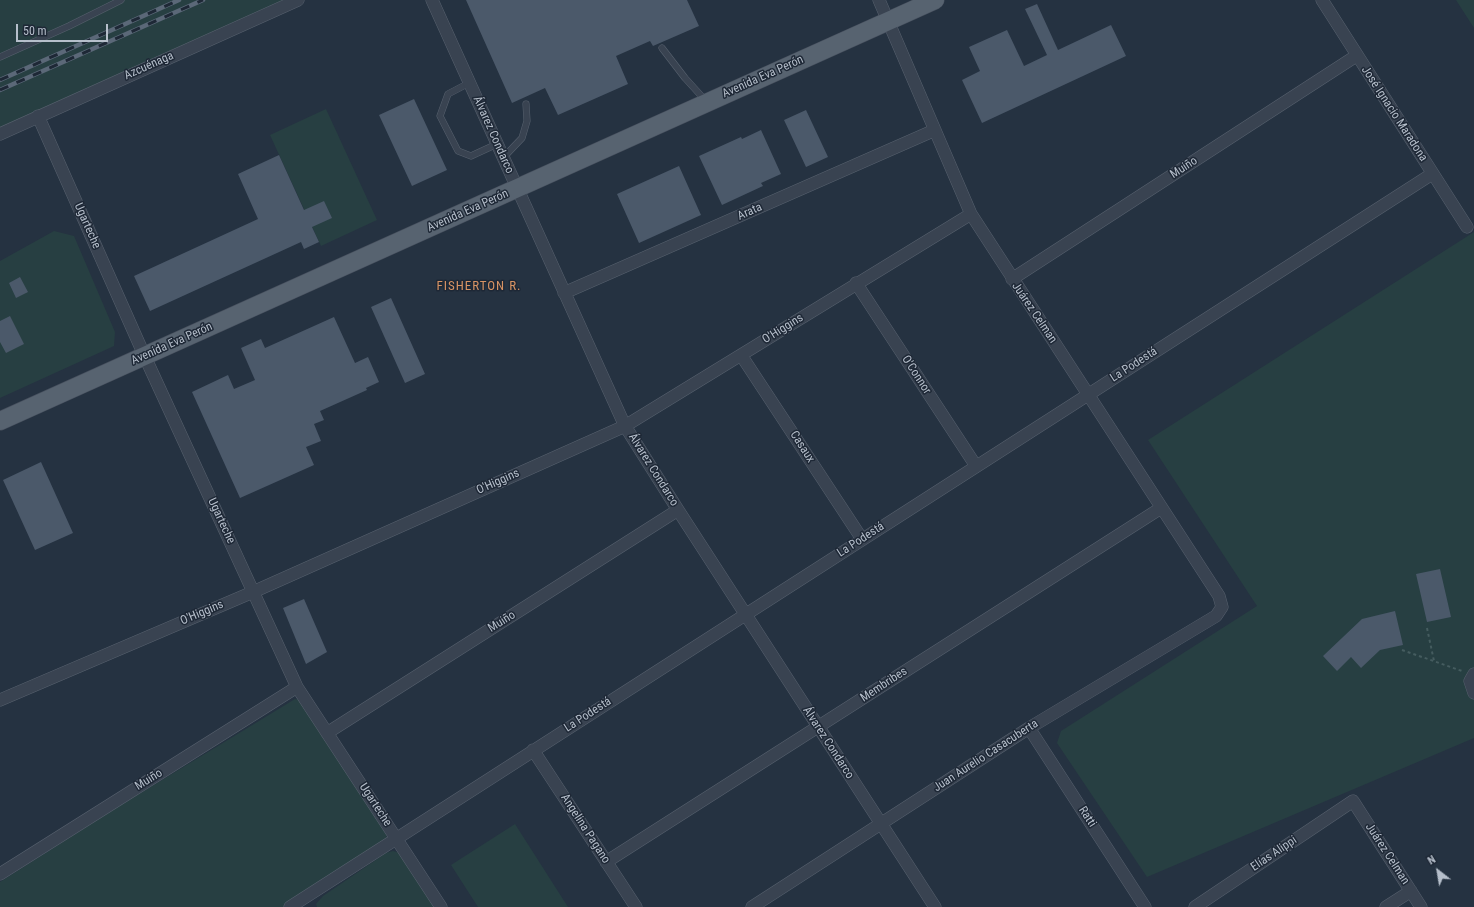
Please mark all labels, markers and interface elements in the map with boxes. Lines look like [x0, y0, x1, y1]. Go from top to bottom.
scale bar [18, 16, 110, 42]
text: 50 m [23, 24, 47, 38]
street label: Azcuénaga [122, 49, 176, 83]
street label: Avenida Eva Perón [720, 53, 806, 101]
street label: José Ignacio Maradona [1358, 64, 1430, 164]
street label: Álvarez Condarco [470, 94, 516, 176]
street label: Muiño [1168, 154, 1200, 182]
street label: Avenida Eva Perón [425, 187, 511, 235]
street label: Arata [735, 200, 765, 224]
street label: Ugarteche [71, 201, 103, 251]
district label: FISHERTON R. [437, 279, 521, 295]
street label: Juárez Celman [1008, 280, 1060, 346]
street label: O'Higgins [760, 311, 806, 347]
street label: Avenida Eva Perón [129, 320, 215, 368]
street label: La Podestá [1108, 344, 1160, 386]
street label: O'Connor [898, 353, 934, 397]
street label: Casaux [786, 428, 818, 466]
street label: Álvarez Condarco [625, 431, 681, 509]
street label: O'Higgins [474, 466, 522, 498]
street label: Ugarteche [204, 496, 238, 546]
street label: La Podestá [835, 519, 887, 561]
street label: O'Higgins [178, 598, 226, 628]
street label: Muiño [486, 608, 518, 636]
street label: Membribes [858, 665, 910, 705]
street label: La Podestá [562, 694, 614, 736]
street label: Álvarez Condarco [799, 704, 857, 782]
street label: Juan Aurelio Casacuberta [931, 717, 1041, 795]
street label: Muiño [133, 766, 165, 794]
street label: Ugarteche [356, 781, 394, 829]
street label: Angelina Pagano [557, 792, 613, 866]
street label: Ratti [1075, 804, 1099, 830]
street label: Juárez Celman [1362, 821, 1412, 887]
street label: Elías Alippi [1248, 833, 1300, 875]
north arrow [1418, 851, 1458, 891]
text: N [1425, 853, 1438, 868]

